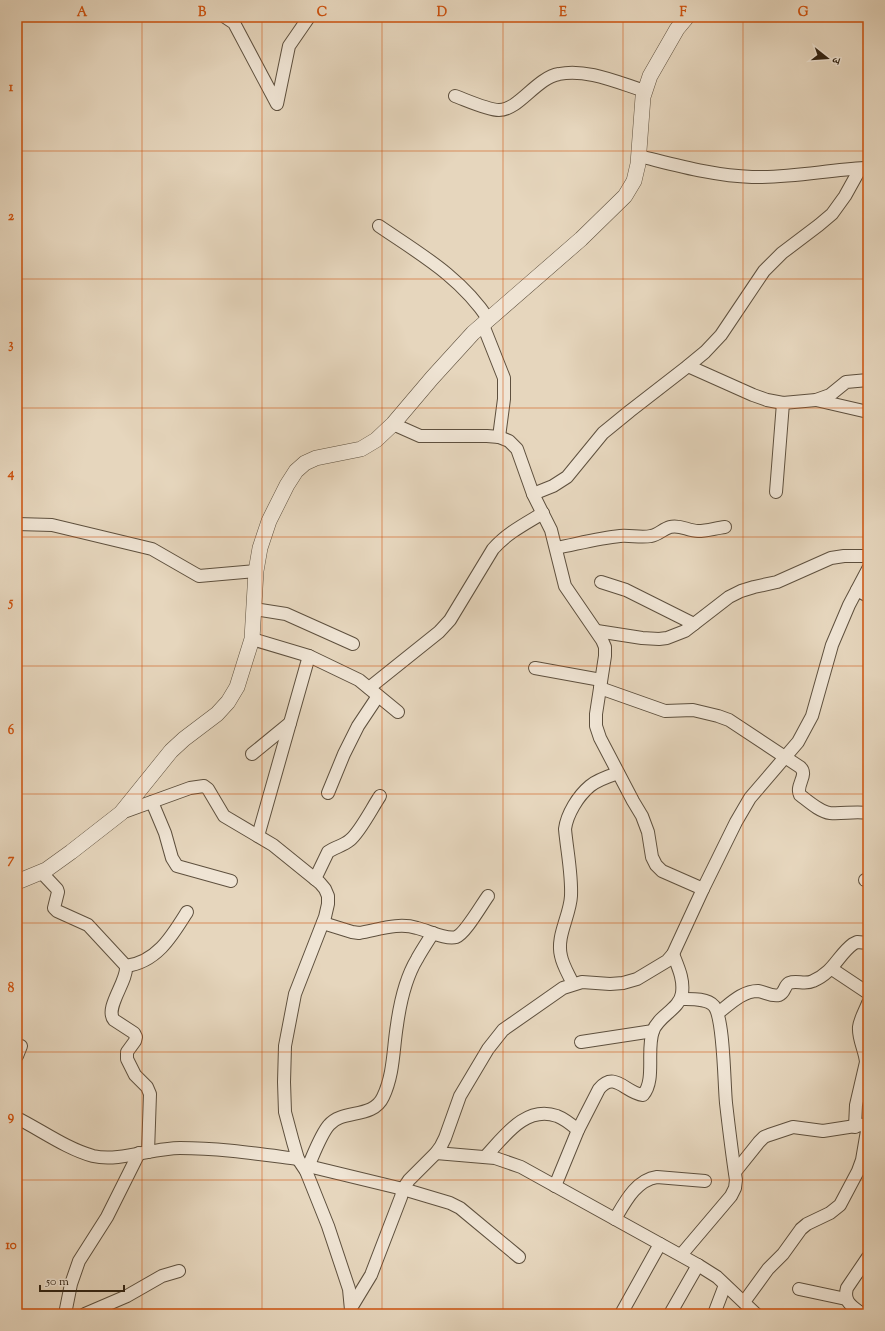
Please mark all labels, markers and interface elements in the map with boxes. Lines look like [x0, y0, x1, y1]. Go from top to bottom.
text: A [77, 4, 88, 22]
text: B [198, 4, 207, 22]
text: C [317, 4, 327, 22]
text: D [437, 4, 447, 22]
text: E [559, 4, 567, 22]
text: F [679, 4, 687, 22]
text: G [798, 4, 809, 22]
north arrow [807, 38, 847, 78]
text: उ [827, 55, 844, 67]
text: 1 [9, 79, 14, 97]
text: 2 [8, 208, 15, 226]
text: 3 [8, 336, 14, 354]
text: 4 [7, 465, 15, 483]
text: 5 [8, 594, 14, 612]
text: 6 [8, 722, 15, 740]
text: 7 [8, 851, 15, 869]
text: 8 [8, 980, 15, 998]
text: 9 [8, 1108, 15, 1126]
text: 10 [5, 1237, 17, 1255]
scale bar [40, 1267, 124, 1293]
text: 50 m [45, 1273, 69, 1291]

